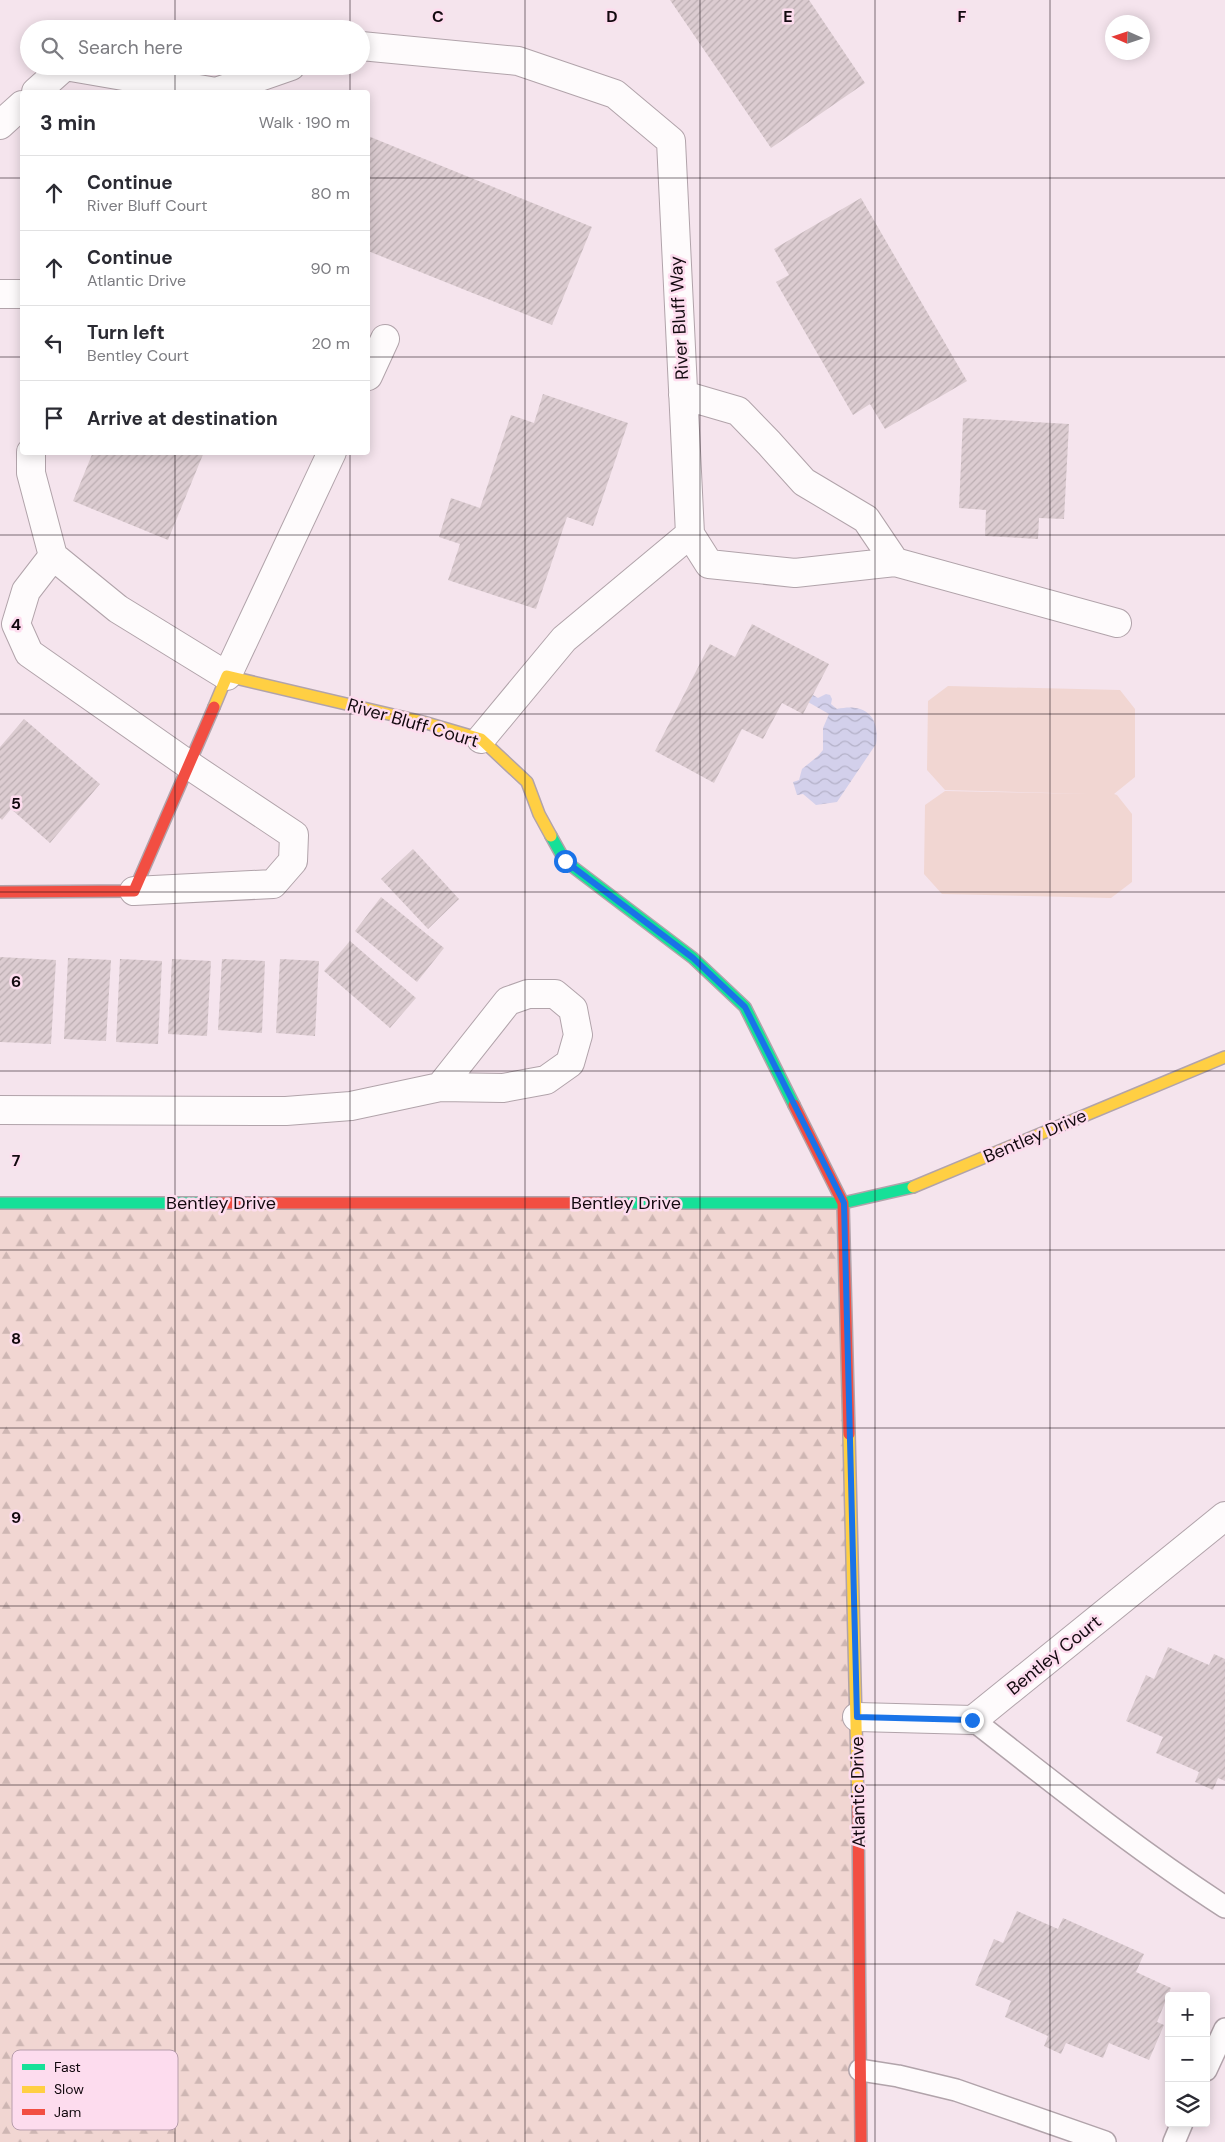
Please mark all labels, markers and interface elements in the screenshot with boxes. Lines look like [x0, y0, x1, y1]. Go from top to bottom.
text: C [432, 6, 444, 27]
text: D [606, 6, 618, 27]
text: E [783, 6, 793, 27]
text: F [958, 6, 967, 27]
north arrow [1105, 15, 1150, 60]
search box [20, 20, 370, 75]
icon: search [38, 34, 66, 62]
text: Search here [78, 35, 183, 60]
text: 3 min [40, 109, 96, 137]
text: Walk · 190 m [259, 112, 350, 133]
text: Continue [87, 170, 173, 195]
icon: ahead [40, 179, 68, 207]
text: 80 m [311, 183, 350, 204]
text: River Bluff Court [87, 195, 207, 216]
text: Continue [87, 245, 173, 270]
icon: ahead [40, 254, 68, 282]
street label: River Bluff Way [664, 255, 694, 381]
text: 90 m [310, 258, 350, 279]
text: Atlantic Drive [87, 270, 186, 291]
text: Turn left [87, 320, 165, 345]
icon: left [40, 329, 68, 357]
text: 20 m [311, 333, 350, 354]
text: Bentley Court [87, 345, 189, 366]
icon: arrive [40, 404, 68, 432]
text: Arrive at destination [87, 406, 278, 431]
text: 4 [11, 614, 21, 635]
street label: River Bluff Court [345, 693, 481, 753]
text: 5 [11, 793, 21, 814]
route start [554, 850, 577, 873]
text: 6 [11, 971, 21, 992]
street label: Bentley Drive [980, 1104, 1090, 1168]
text: 7 [12, 1150, 21, 1171]
street label: Bentley Drive [166, 1191, 276, 1215]
street label: Bentley Drive [571, 1191, 681, 1215]
text: 8 [11, 1328, 21, 1349]
text: 9 [11, 1507, 21, 1528]
street label: Bentley Court [1002, 1610, 1106, 1700]
route end [961, 1709, 984, 1732]
street label: Atlantic Drive [845, 1736, 871, 1848]
map controls [1165, 1992, 1210, 2127]
button: + [1165, 1992, 1210, 2037]
button: − [1165, 2037, 1210, 2082]
legend [12, 2050, 178, 2130]
text: Fast [54, 2058, 81, 2076]
text: Slow [54, 2080, 84, 2098]
button: layers [1165, 2082, 1210, 2127]
text: Jam [54, 2103, 81, 2121]

